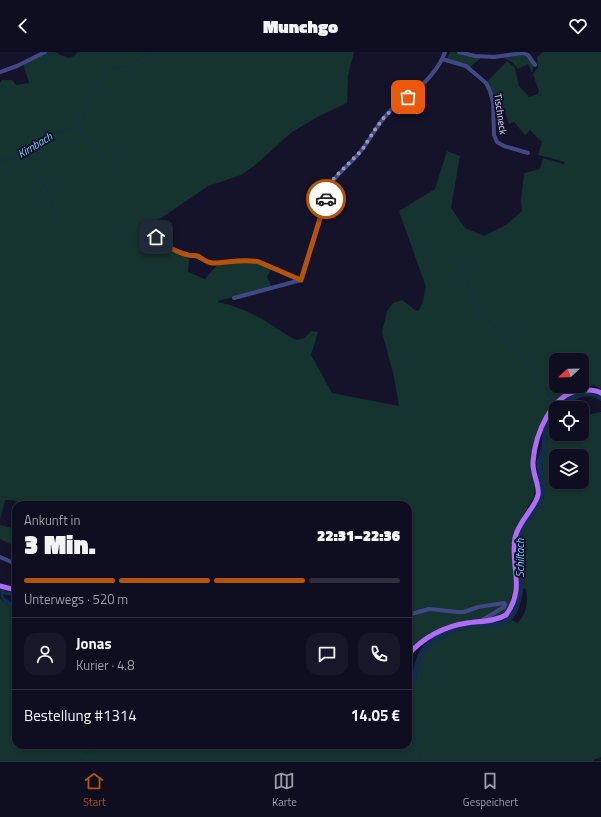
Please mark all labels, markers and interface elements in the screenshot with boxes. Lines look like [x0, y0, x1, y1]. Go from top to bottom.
text: Munchgo [263, 13, 338, 40]
icon: back [12, 15, 34, 37]
icon: heart [567, 15, 589, 37]
pin [391, 80, 425, 114]
icon: bag [397, 86, 419, 108]
street label: Tischneck [490, 93, 511, 136]
water label: Kirnbach [15, 128, 56, 162]
courier [306, 179, 346, 219]
icon: car [315, 188, 337, 210]
pin [139, 220, 173, 254]
icon: home [145, 226, 167, 248]
north arrow [549, 353, 589, 393]
map controls [549, 353, 589, 489]
button: locate [549, 401, 589, 441]
button: layers [549, 449, 589, 489]
text: Ankunft in [24, 510, 80, 530]
text: 22:31–22:36 [317, 524, 400, 547]
text: 3 Min. [24, 525, 96, 564]
water label: Schiltach [512, 538, 528, 578]
text: Unterwegs · 520 m [24, 589, 128, 609]
text: Jonas [76, 632, 111, 655]
button: person [24, 633, 66, 675]
button: chat [306, 633, 348, 675]
button: phone [358, 633, 400, 675]
text: Kurier · 4.8 [76, 655, 134, 675]
text: Bestellung #1314 [24, 704, 137, 727]
text: 14.05 € [351, 704, 400, 727]
tab: Start [83, 770, 106, 810]
tab: Karte [272, 770, 297, 810]
tab: Gespeichert [463, 770, 518, 810]

